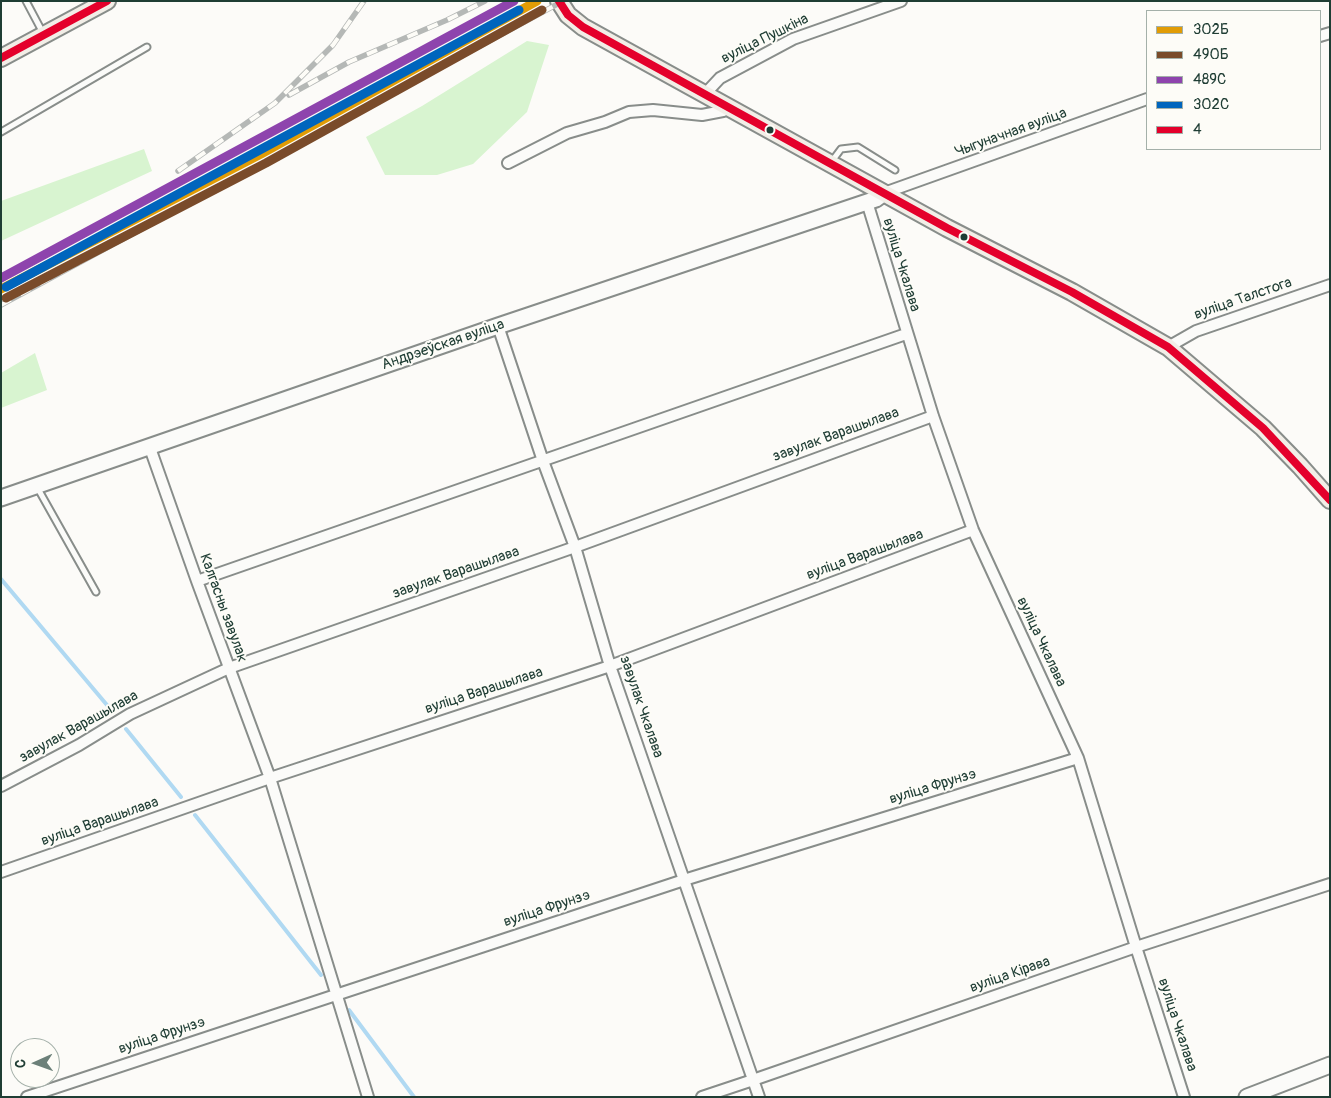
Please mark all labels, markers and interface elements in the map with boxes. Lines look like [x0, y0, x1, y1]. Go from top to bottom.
street label: вуліца Пушкіна [718, 10, 812, 68]
legend [1146, 10, 1321, 150]
text: 302Б [1193, 20, 1229, 39]
text: 490Б [1193, 45, 1229, 64]
text: 489С [1193, 70, 1226, 89]
text: 302С [1193, 95, 1229, 114]
street label: Чыгуначная вуліца [953, 104, 1069, 162]
text: 4 [1193, 120, 1202, 139]
unlabelled marker [765, 125, 775, 135]
street label: вуліца Чкалава [878, 216, 924, 314]
unlabelled marker [959, 232, 969, 242]
street label: вуліца Талстога [1192, 274, 1294, 324]
street label: Андрэеўская вуліца [379, 316, 507, 374]
street label: завулак Варашылава [771, 404, 901, 466]
street label: вуліца Варашылава [804, 526, 926, 584]
street label: завулак Варашылава [390, 543, 522, 603]
street label: Калгасны завулак [195, 551, 251, 665]
street label: вуліца Чкалава [1012, 594, 1070, 690]
street label: завулак Чкалава [615, 654, 667, 760]
street label: вуліца Варашылава [423, 663, 545, 719]
street label: завулак Варашылава [17, 687, 141, 767]
street label: вуліца Фрунзэ [887, 765, 979, 809]
street label: вуліца Варашылава [39, 793, 161, 851]
street label: вуліца Фрунзэ [501, 886, 593, 932]
street label: вуліца Кірава [968, 953, 1052, 997]
street label: вуліца Чкалава [1153, 976, 1201, 1074]
street label: вуліца Фрунзэ [116, 1013, 208, 1059]
north arrow [10, 1038, 60, 1088]
text: С [12, 1059, 29, 1068]

